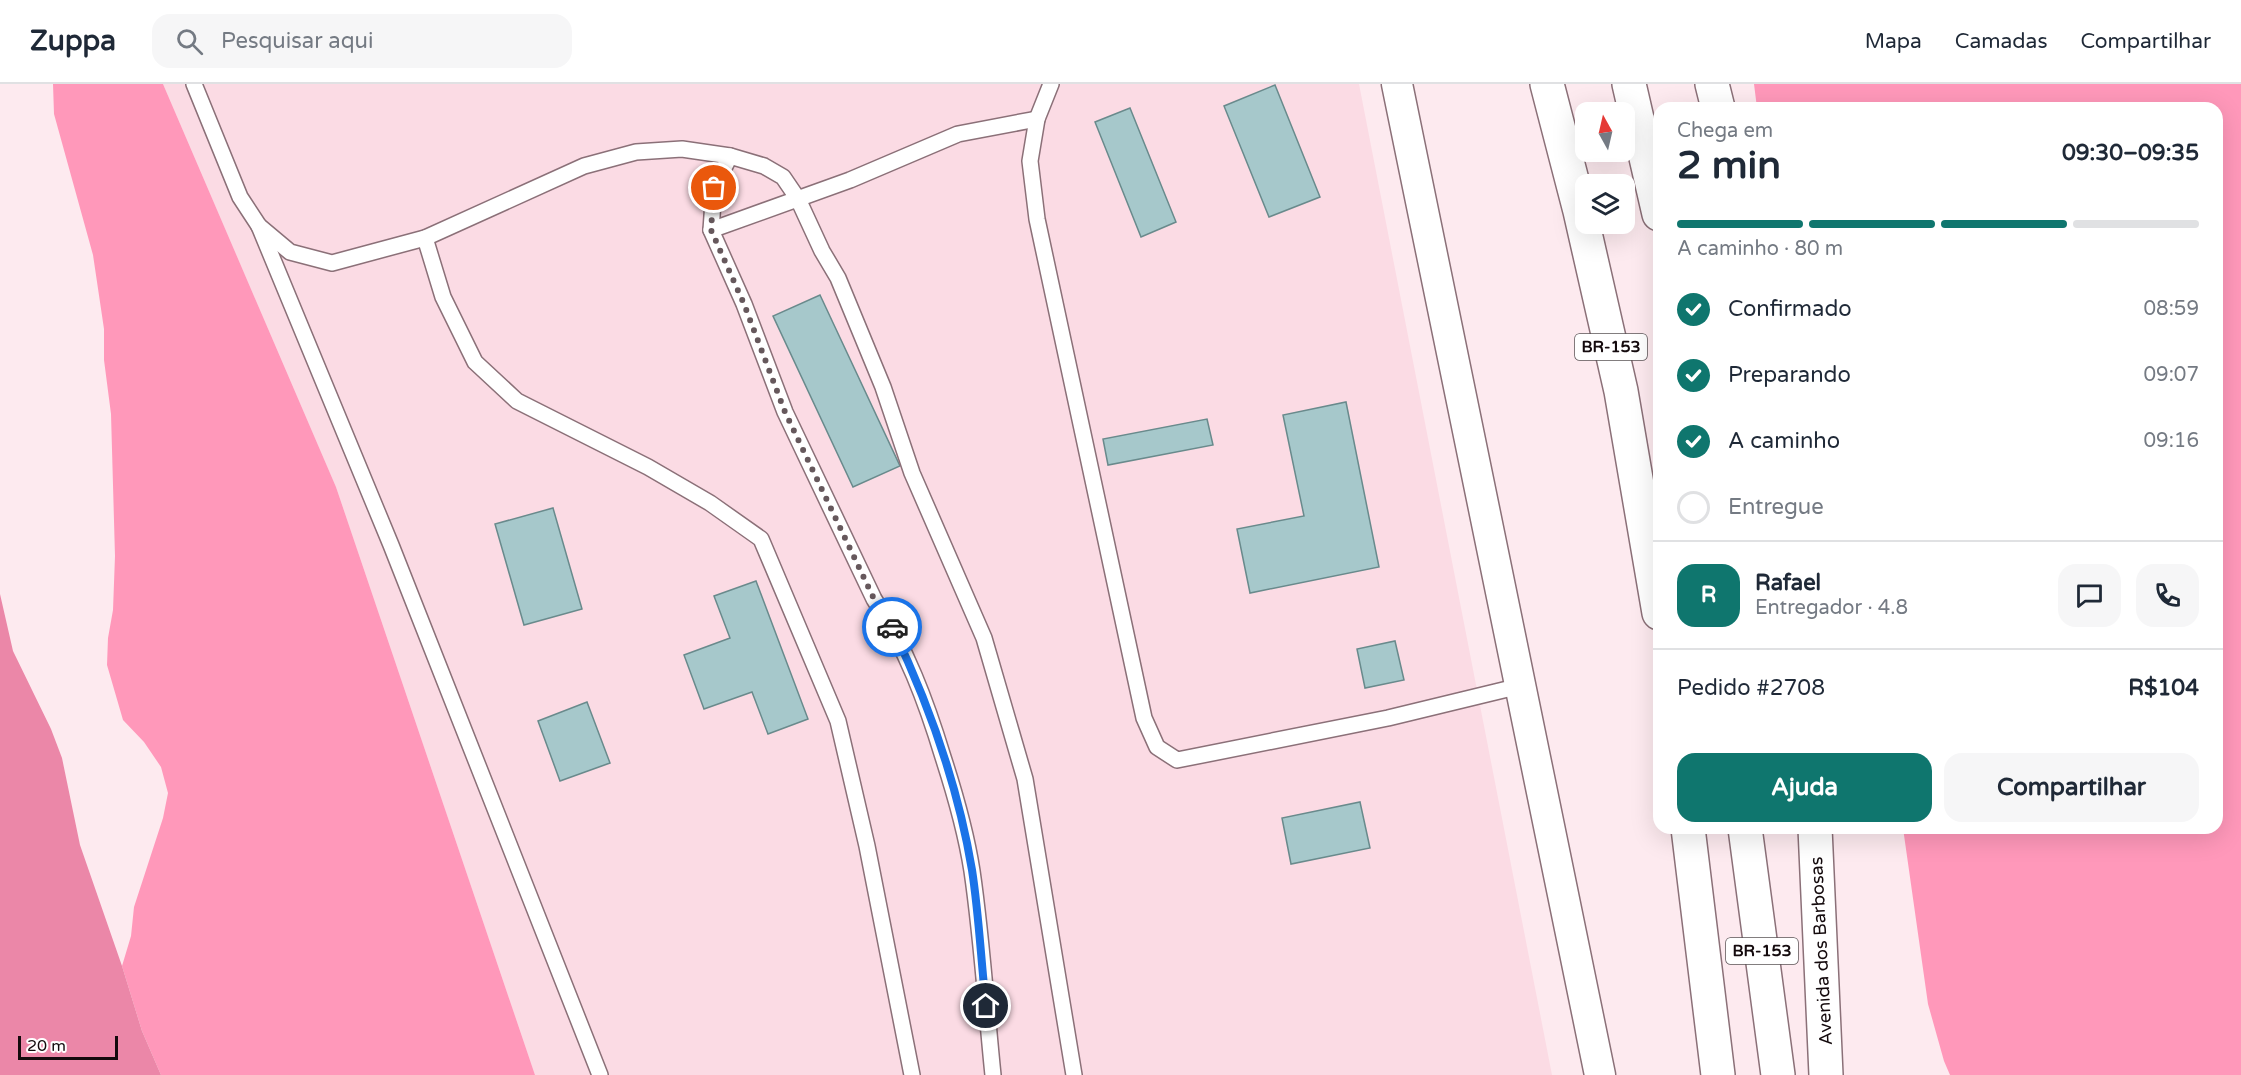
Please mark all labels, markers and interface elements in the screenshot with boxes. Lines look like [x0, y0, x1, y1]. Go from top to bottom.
search box [152, 14, 572, 68]
text: Zuppa [30, 24, 116, 58]
icon: search [173, 25, 206, 58]
text: Pesquisar aqui [221, 28, 373, 54]
text: Mapa [1865, 29, 1922, 54]
text: Camadas [1955, 29, 2047, 54]
text: Compartilhar [2080, 29, 2211, 54]
north arrow [1575, 102, 1635, 162]
map controls [1575, 102, 1635, 234]
text: Chega em [1677, 119, 1773, 143]
text: 09:30–09:35 [2062, 140, 2199, 166]
text: 2 min [1677, 142, 1781, 189]
pin [688, 162, 739, 213]
icon: bag [697, 171, 730, 204]
button: layers [1575, 174, 1635, 234]
text: A caminho · 80 m [1677, 237, 1843, 261]
icon: check [1677, 293, 1710, 326]
text: Confirmado [1728, 296, 1852, 322]
text: 08:59 [2144, 297, 2199, 321]
road number: BR-153 [1575, 334, 1647, 360]
icon: check [1677, 359, 1710, 392]
text: Preparando [1728, 362, 1851, 388]
text: 09:07 [2144, 363, 2199, 387]
icon: check [1677, 425, 1710, 458]
text: A caminho [1728, 428, 1840, 454]
text: 09:16 [2144, 429, 2199, 453]
text: Entregue [1728, 494, 1824, 520]
button: chat [2058, 564, 2121, 627]
button: phone [2136, 564, 2199, 627]
text: Rafael [1755, 570, 1821, 596]
text: R [1701, 582, 1716, 608]
text: Entregador · 4.8 [1755, 596, 1908, 620]
courier [862, 597, 922, 657]
icon: car [876, 611, 909, 644]
text: Pedido #2708 [1677, 675, 1825, 701]
text: R$104 [2128, 675, 2199, 701]
button: Ajuda [1677, 753, 1932, 822]
button: Compartilhar [1944, 753, 2199, 822]
street label: Avenida dos Barbosas [1805, 856, 1837, 1046]
road number: BR-153 [1726, 938, 1798, 964]
pin [960, 980, 1011, 1031]
icon: home [969, 989, 1002, 1022]
scale bar [18, 1033, 118, 1060]
text: 20 m [27, 1036, 66, 1056]

